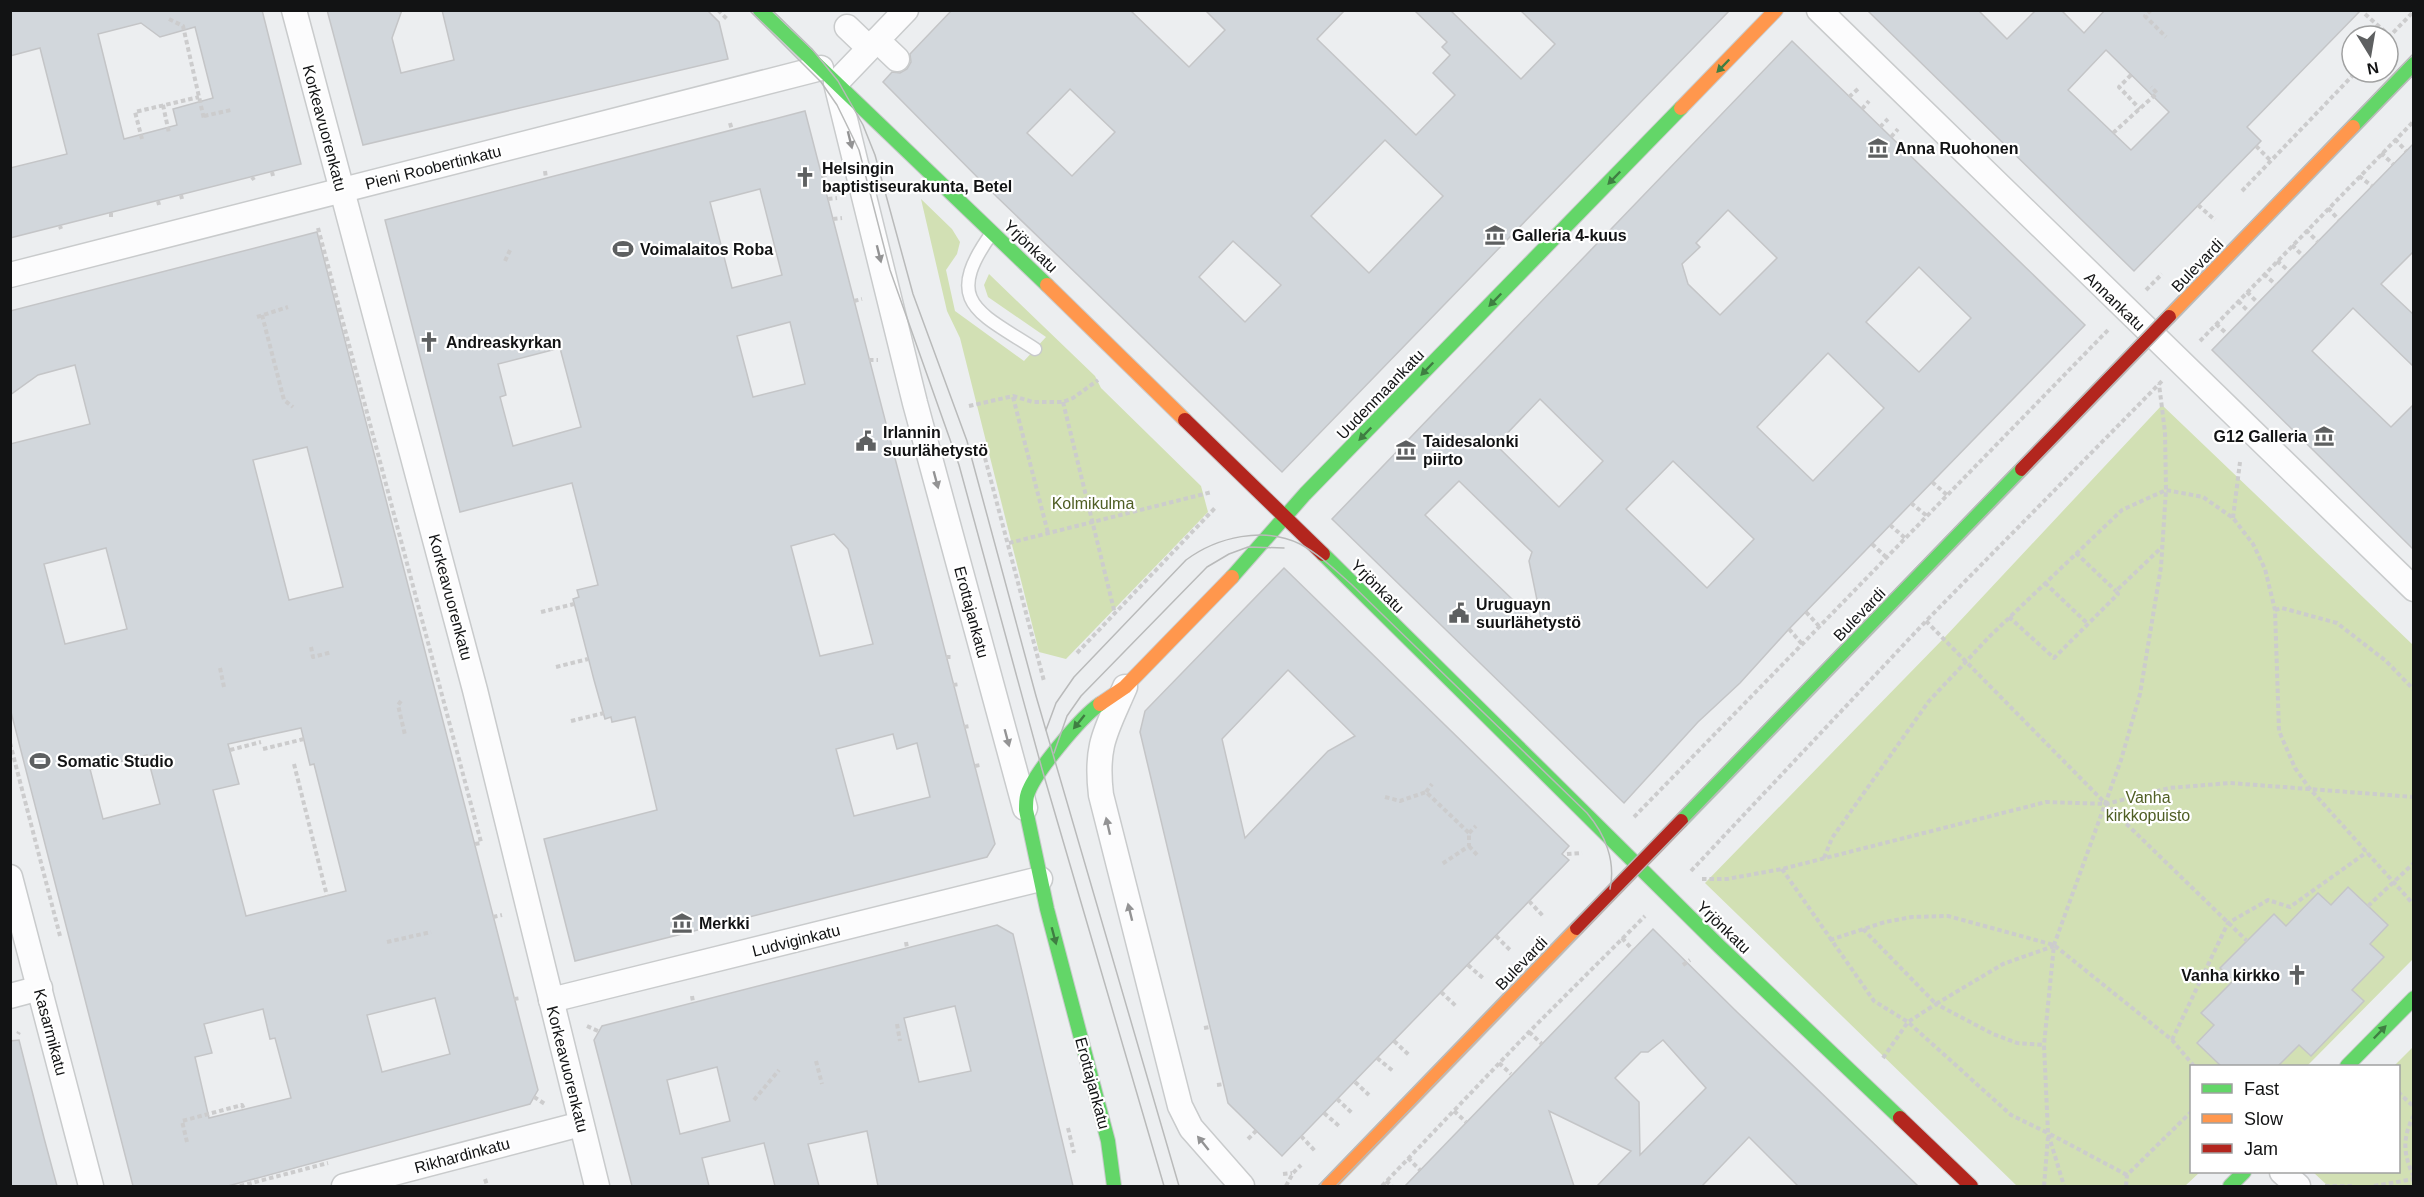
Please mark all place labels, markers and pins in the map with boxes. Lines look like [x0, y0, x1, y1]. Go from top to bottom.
museum icon: Anna Ruohonen [1866, 136, 1890, 160]
place label: Anna Ruohonen [1895, 140, 2019, 157]
place label: Helsingin baptistiseurakunta, Betel [822, 160, 1012, 195]
church icon: Helsingin baptistiseurakunta, Betel [793, 165, 817, 189]
museum icon: Galleria 4-kuus [1483, 223, 1507, 247]
place label: Galleria 4-kuus [1512, 227, 1627, 244]
sports icon: Voimalaitos Roba [611, 237, 635, 261]
place label: Voimalaitos Roba [640, 241, 773, 258]
church icon: Andreaskyrkan [417, 330, 441, 354]
place label: Andreaskyrkan [446, 334, 562, 351]
place label: Irlannin suurlähetystö [883, 424, 988, 459]
museum icon: G12 Galleria [2312, 424, 2336, 448]
place label: G12 Galleria [2214, 428, 2307, 445]
public building icon: Irlannin suurlähetystö [854, 429, 878, 453]
place label: Taidesalonki piirto [1423, 433, 1519, 468]
museum icon: Taidesalonki piirto [1394, 438, 1418, 462]
place label: Uruguayn suurlähetystö [1476, 596, 1581, 631]
public building icon: Uruguayn suurlähetystö [1447, 601, 1471, 625]
sports icon: Somatic Studio [28, 749, 52, 773]
place label: Somatic Studio [57, 753, 174, 770]
museum icon: Merkki [670, 911, 694, 935]
place label: Merkki [699, 915, 750, 932]
church icon: Vanha kirkko [2285, 963, 2309, 987]
place label: Vanha kirkko [2181, 967, 2280, 984]

